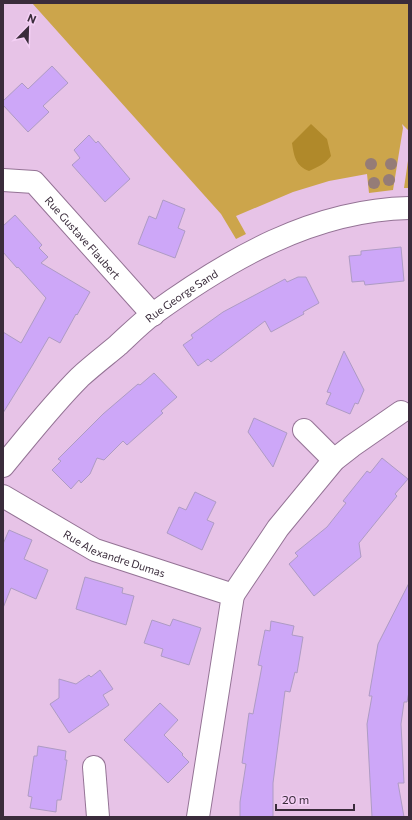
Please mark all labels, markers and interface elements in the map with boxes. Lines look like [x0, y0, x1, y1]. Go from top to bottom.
north arrow [8, 8, 48, 48]
text: N [26, 11, 38, 26]
street label: Rue Gustave Flaubert [43, 193, 124, 281]
street label: Rue George Sand [142, 266, 220, 324]
street label: Rue Alexandre Dumas [62, 527, 167, 579]
scale bar [276, 786, 354, 812]
text: 20 m [282, 792, 309, 806]

